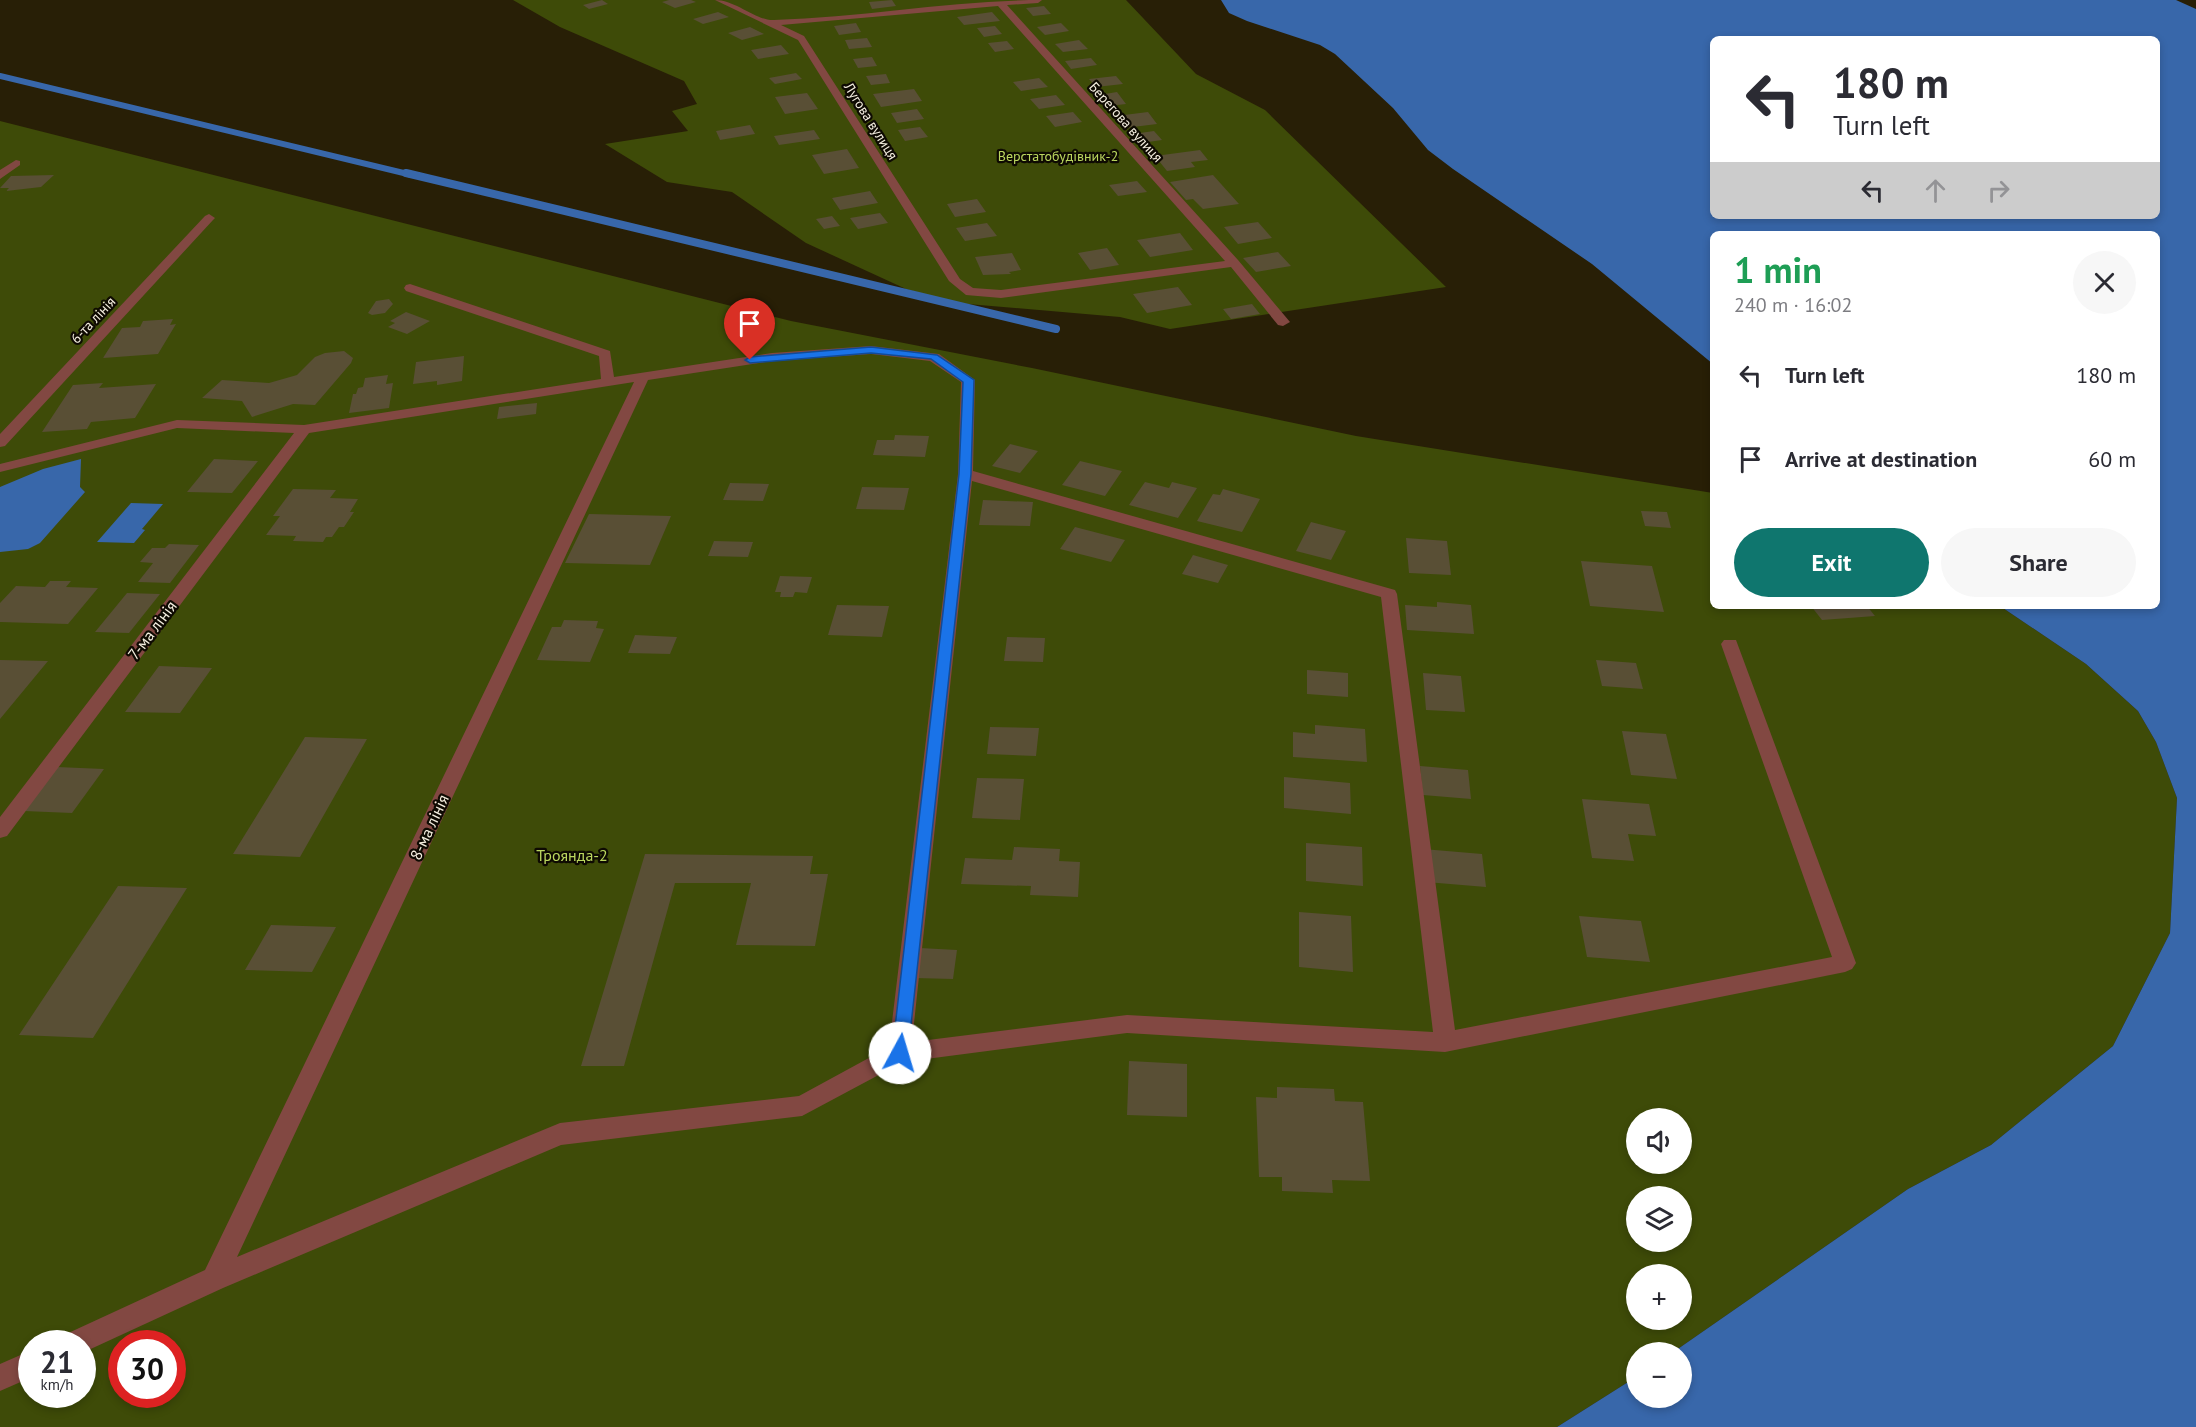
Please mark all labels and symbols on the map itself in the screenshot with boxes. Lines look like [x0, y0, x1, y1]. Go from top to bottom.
street label: Лугова вулиця [840, 78, 902, 163]
street label: Берегова вулиця [1085, 78, 1167, 166]
park label: Верстатобудівник-2 [998, 147, 1118, 165]
street label: 6-та лінія [67, 293, 119, 347]
pin [724, 298, 775, 360]
street label: 7-ма лінія [123, 596, 181, 664]
street label: 8-ма лінія [405, 791, 453, 863]
park label: Троянда-2 [536, 845, 608, 865]
position arrow [868, 1021, 932, 1085]
speed limit sign: 30 [108, 1330, 186, 1408]

